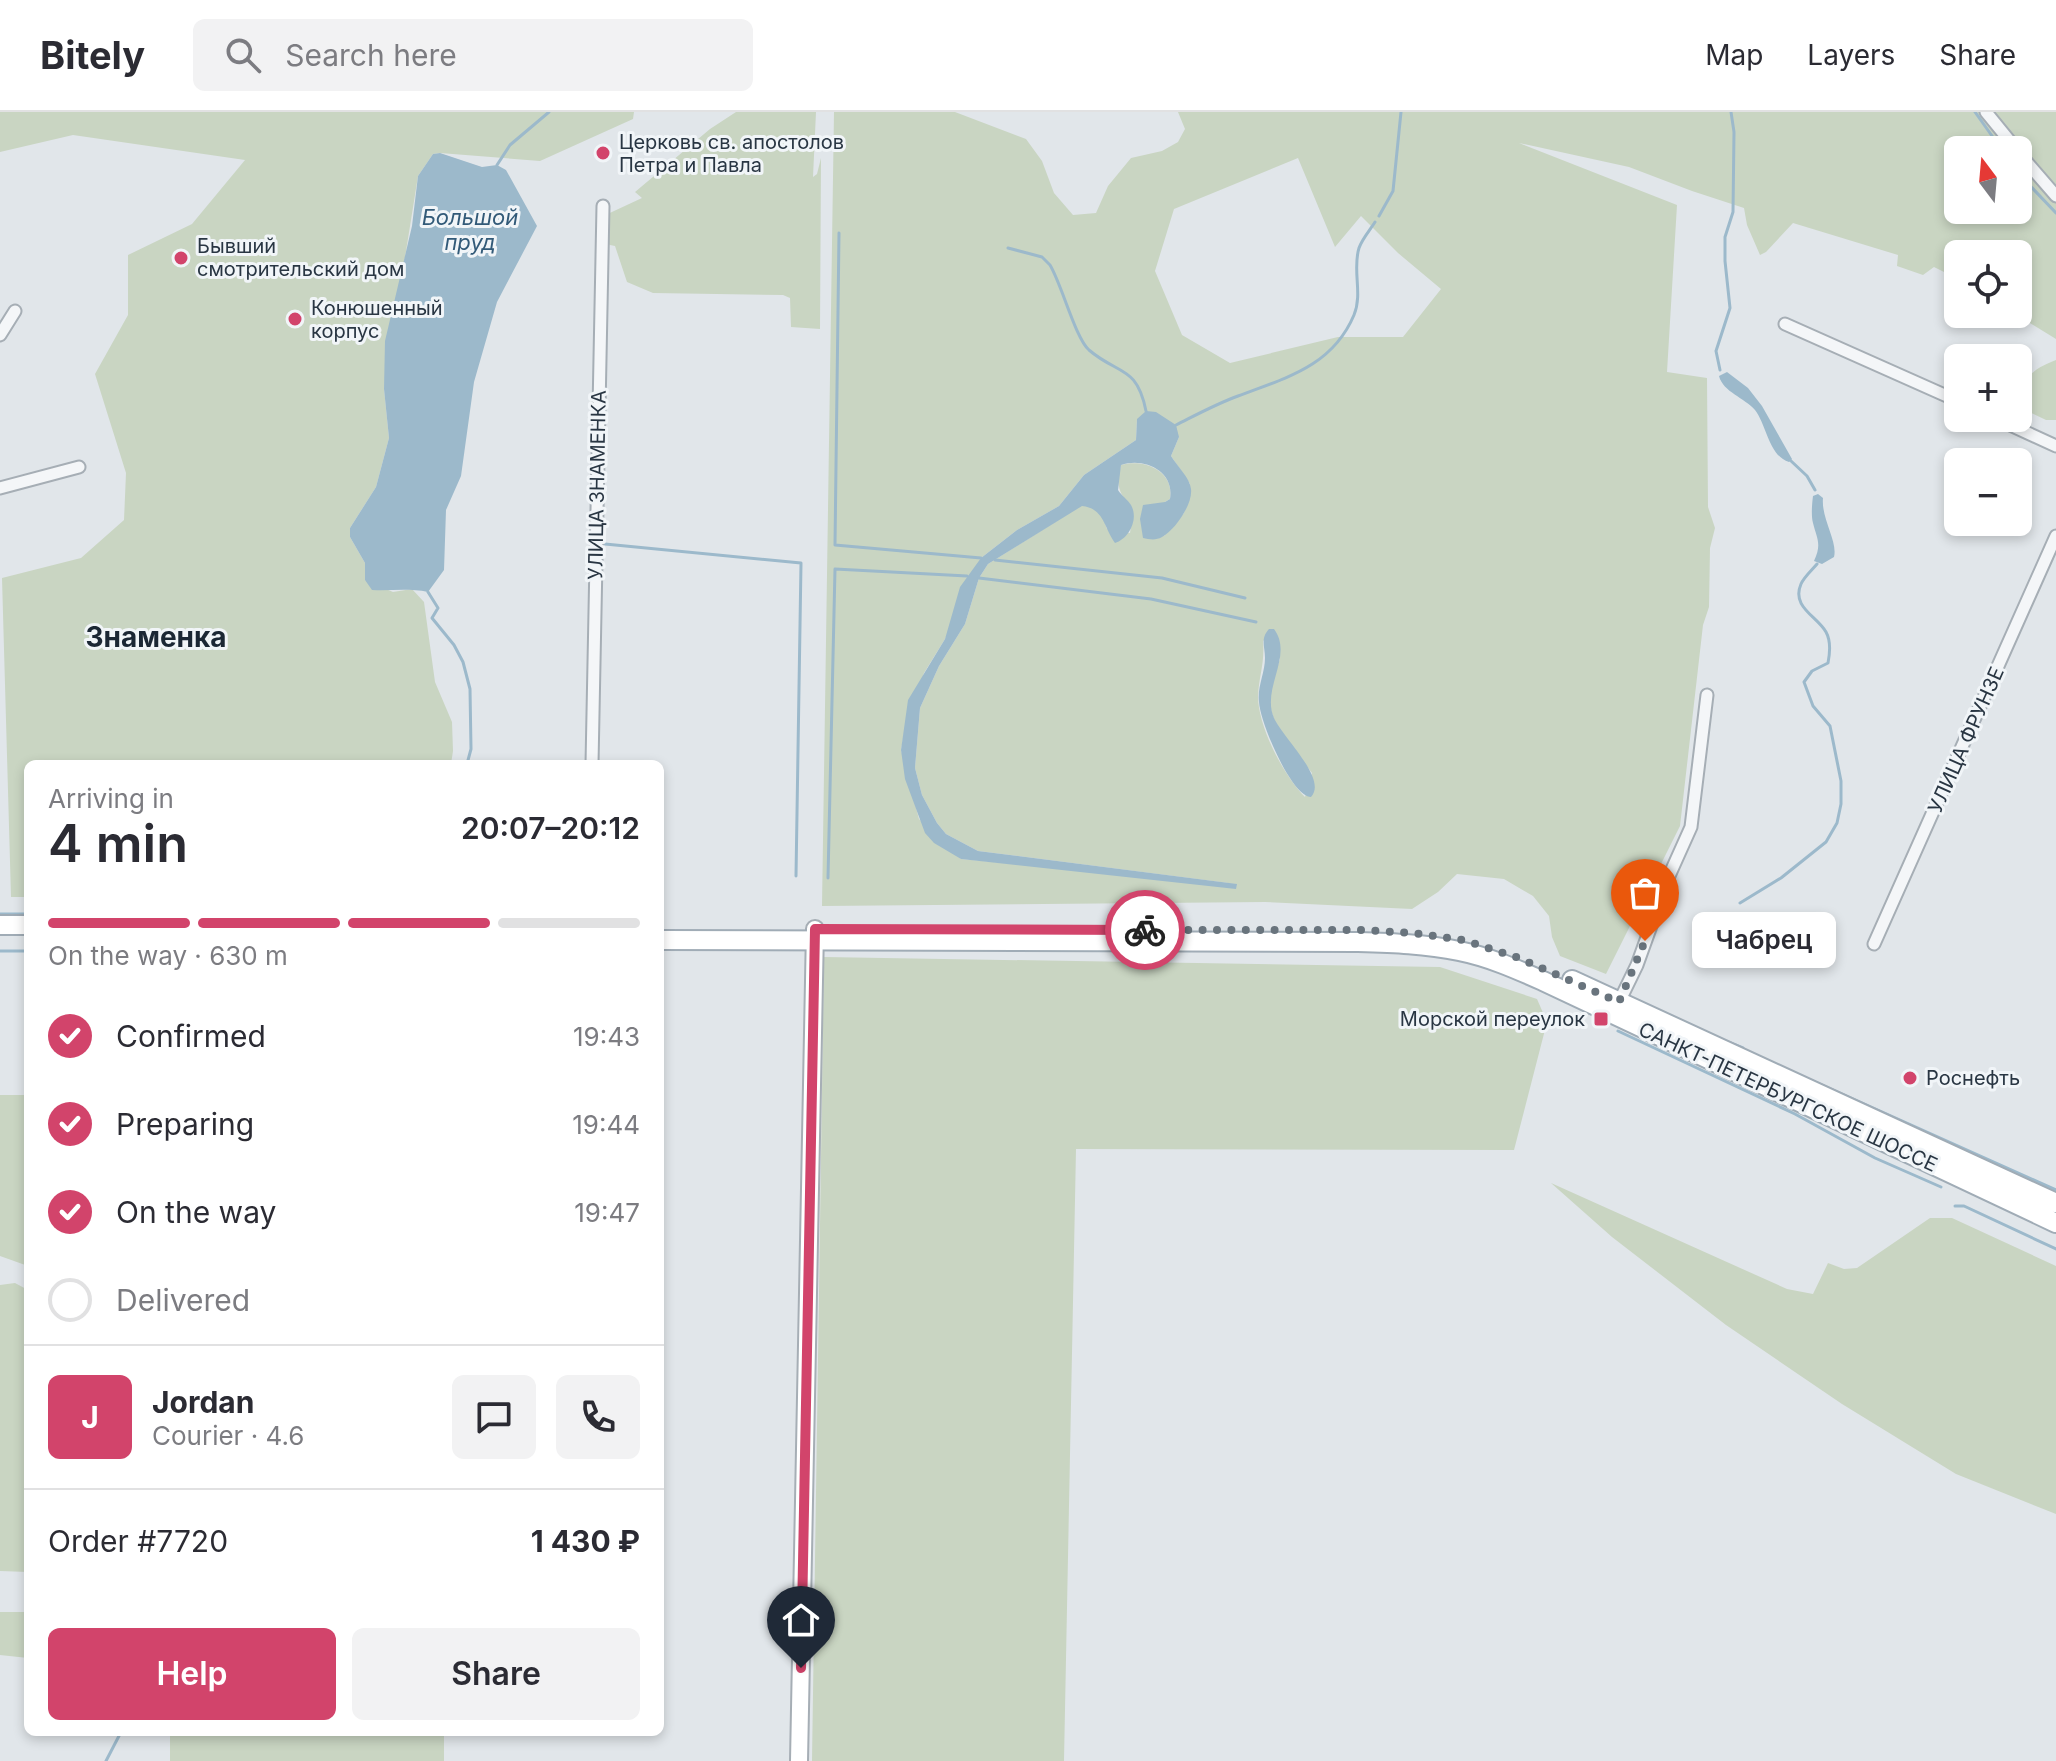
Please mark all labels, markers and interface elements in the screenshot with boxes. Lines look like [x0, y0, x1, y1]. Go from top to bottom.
search box [193, 19, 753, 91]
text: Bitely [40, 32, 145, 78]
icon: search [221, 33, 265, 77]
text: Search here [285, 37, 457, 73]
text: Map [1705, 38, 1763, 72]
text: Layers [1807, 38, 1895, 72]
text: Share [1939, 38, 2016, 72]
place label: Церковь св. апостолов Петра и Павла [619, 130, 844, 177]
north arrow [1944, 136, 2032, 224]
map controls [1944, 136, 2032, 536]
marker: Церковь св. апостолов Петра и Павла [594, 144, 612, 162]
water label: Большой пруд [422, 204, 518, 255]
place label: Бывший смотрительский дом [197, 234, 404, 281]
button: locate [1944, 240, 2032, 328]
marker: Бывший смотрительский дом [172, 249, 190, 267]
place label: Конюшенный корпус [311, 296, 443, 343]
marker: Конюшенный корпус [286, 310, 304, 328]
button: + [1944, 344, 2032, 432]
street label: УЛИЦА ЗНАМЕНКА [583, 390, 611, 580]
button: − [1944, 448, 2032, 536]
district label: Знаменка [85, 620, 227, 654]
street label: УЛИЦА ФРУНЗЕ [1923, 663, 2009, 817]
text: Arriving in [48, 783, 174, 814]
text: 20:07–20:12 [461, 810, 640, 846]
text: 4 min [48, 812, 188, 875]
pin [1611, 859, 1679, 941]
icon: bag [1623, 871, 1667, 915]
courier [1105, 890, 1185, 970]
icon: bike [1123, 908, 1167, 952]
callout: Чабрец [1693, 913, 1837, 969]
text: Чабрец [1715, 924, 1813, 955]
text: On the way · 630 m [48, 940, 288, 971]
place label: Морской переулок [1400, 1007, 1585, 1031]
marker: Морской переулок [1592, 1010, 1610, 1028]
icon: check [48, 1014, 92, 1058]
street label: САНКТ-ПЕТЕРБУРГСКОЕ ШОССЕ [1635, 1017, 1941, 1177]
text: Confirmed [116, 1018, 266, 1054]
text: 19:43 [573, 1021, 640, 1052]
place label: Роснефть [1926, 1066, 2020, 1090]
marker: Роснефть [1901, 1069, 1919, 1087]
icon: check [48, 1102, 92, 1146]
text: Preparing [116, 1106, 254, 1142]
text: 19:44 [572, 1109, 640, 1140]
icon: check [48, 1190, 92, 1234]
text: On the way [116, 1194, 276, 1230]
text: 19:47 [574, 1197, 640, 1228]
text: Delivered [116, 1282, 250, 1318]
button: chat [452, 1375, 536, 1459]
button: phone [556, 1375, 640, 1459]
text: Jordan [152, 1384, 254, 1420]
text: J [81, 1399, 99, 1435]
text: Courier · 4.6 [152, 1420, 304, 1451]
text: Order #7720 [48, 1523, 228, 1559]
text: 1 430 ₽ [531, 1523, 640, 1559]
pin [767, 1586, 835, 1668]
icon: home [779, 1598, 823, 1642]
button: Help [48, 1628, 336, 1720]
button: Share [352, 1628, 640, 1720]

